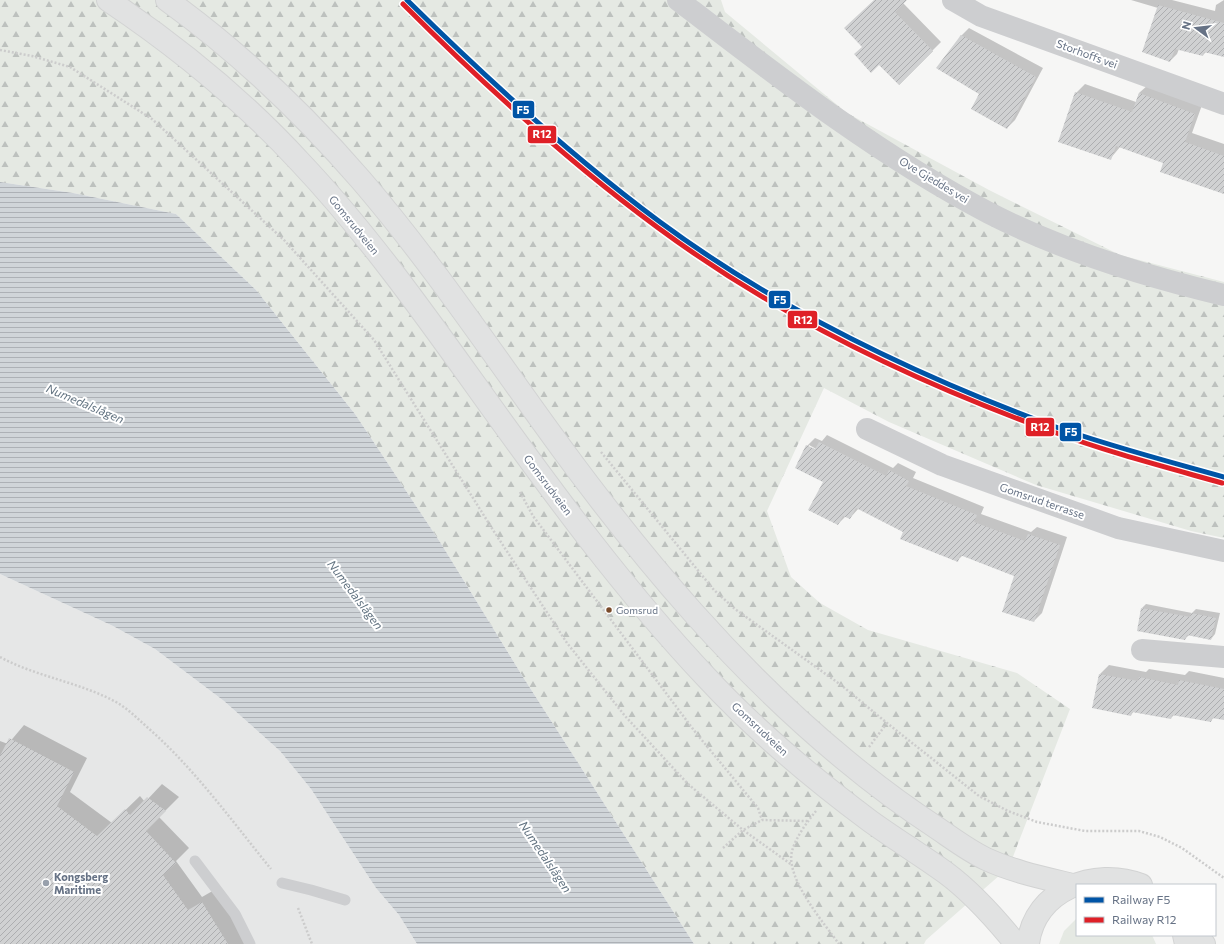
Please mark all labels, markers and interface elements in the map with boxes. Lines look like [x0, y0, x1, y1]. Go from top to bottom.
north arrow [1176, 8, 1216, 48]
text: N [1179, 20, 1193, 31]
street label: Storhoffs vei [1055, 36, 1120, 71]
line badge: F5 [512, 100, 535, 119]
text: F5 [517, 103, 529, 116]
line badge: R12 [527, 125, 557, 144]
text: R12 [533, 127, 551, 140]
street label: Ove Gjeddes vei [897, 154, 971, 206]
street label: Gomsrudveien [327, 192, 382, 257]
line badge: F5 [768, 290, 791, 309]
text: F5 [774, 293, 786, 306]
line badge: R12 [787, 310, 818, 329]
text: R12 [794, 313, 812, 326]
water label: Numedalslågen [44, 380, 126, 426]
line badge: R12 [1025, 417, 1055, 437]
text: R12 [1031, 420, 1049, 433]
line badge: F5 [1059, 422, 1082, 442]
text: F5 [1065, 425, 1077, 438]
street label: Gomsrudveien [521, 452, 575, 517]
street label: Gomsrud terrasse [998, 480, 1086, 521]
water label: Numedalslågen [325, 557, 386, 632]
place label: Gomsrud [616, 604, 658, 616]
marker: Gomsrud [604, 605, 614, 615]
street label: Gomsrudveien [729, 699, 791, 758]
water label: Numedalslågen [517, 818, 575, 895]
place label: Kongsberg Maritime [54, 870, 108, 896]
marker: Kongsberg Maritime [41, 878, 51, 888]
legend [1076, 884, 1216, 936]
text: Railway F5 [1112, 892, 1170, 906]
text: Railway R12 [1112, 912, 1177, 926]

